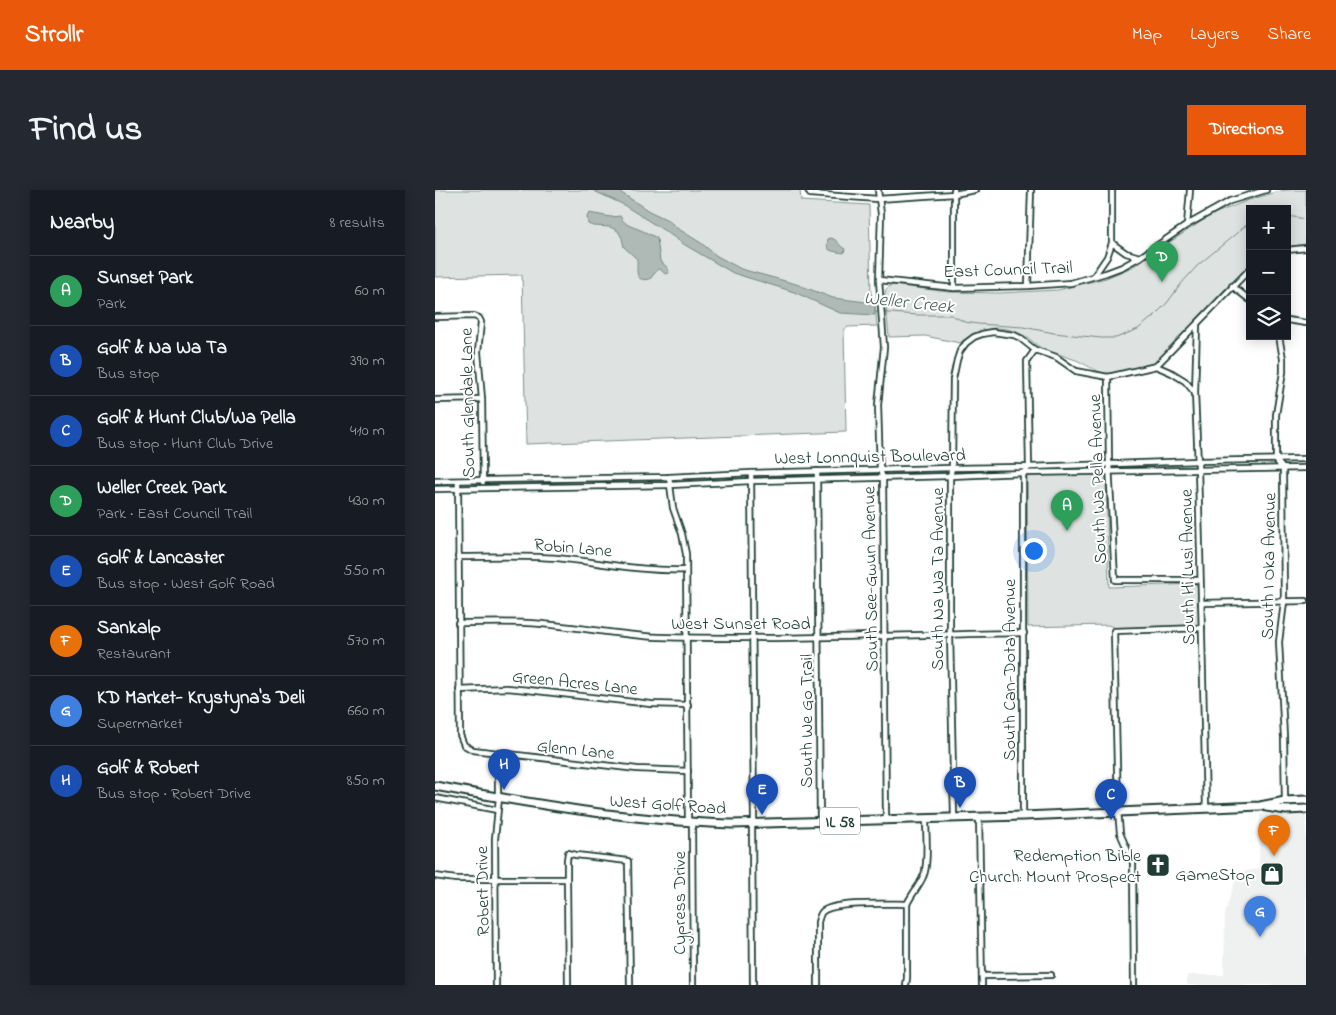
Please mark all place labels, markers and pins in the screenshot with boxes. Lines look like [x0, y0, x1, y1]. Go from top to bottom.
pin: D [1146, 241, 1178, 282]
pin: A [1051, 490, 1083, 531]
pin: H [488, 749, 520, 790]
pin: B [944, 767, 976, 808]
pin: E [746, 774, 778, 815]
pin: C [1095, 779, 1127, 820]
pin: F [1258, 815, 1290, 856]
place label: Redemption Bible Church: Mount Prospect [969, 844, 1142, 891]
church icon: Redemption Bible Church: Mount Prospect [1145, 852, 1171, 878]
shop icon: GameStop [1259, 861, 1285, 887]
place label: GameStop [1175, 863, 1255, 889]
pin: G [1244, 896, 1276, 937]

